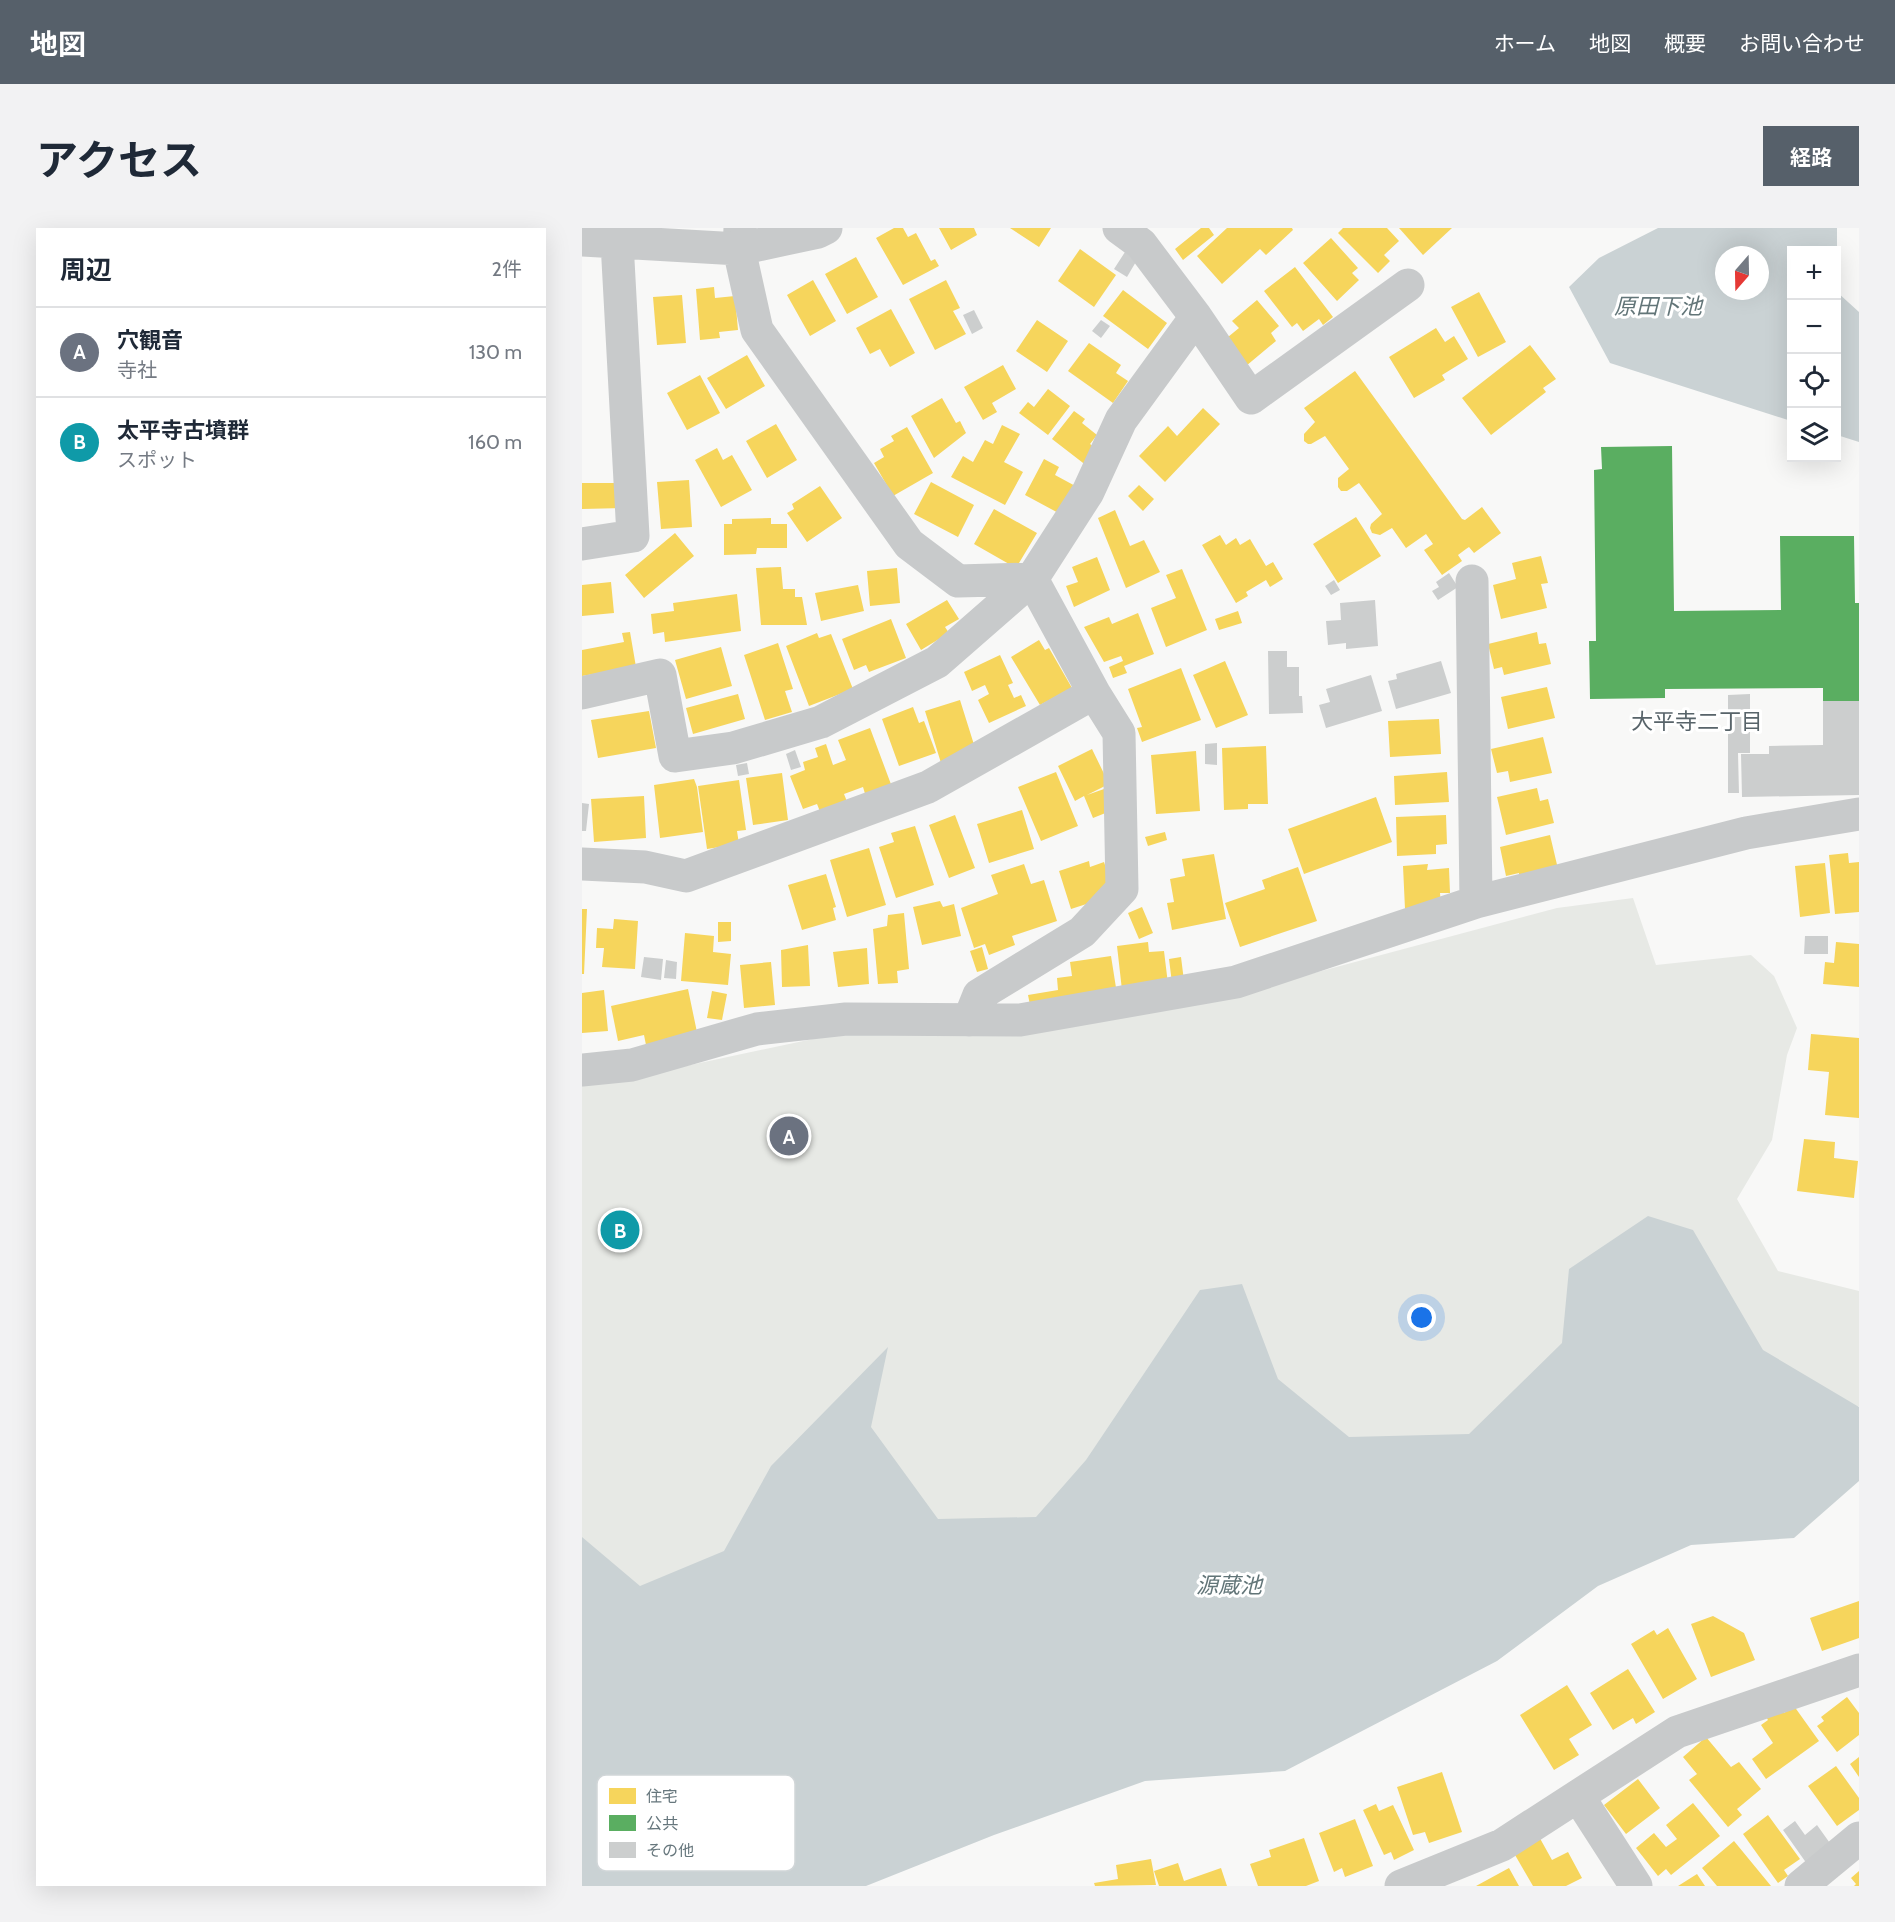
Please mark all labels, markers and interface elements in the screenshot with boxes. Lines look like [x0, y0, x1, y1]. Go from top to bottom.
text: 地図 [30, 27, 86, 61]
text: ホーム [1494, 31, 1556, 56]
text: 地図 [1589, 31, 1631, 56]
text: 概要 [1664, 31, 1706, 56]
text: お問い合わせ [1739, 31, 1865, 56]
button: 経路 [1763, 126, 1859, 186]
text: アクセス [36, 134, 202, 186]
north arrow [1715, 246, 1769, 300]
map controls [1787, 246, 1841, 462]
button: + [1787, 246, 1841, 300]
text: 周辺 [60, 254, 112, 286]
text: 2件 [492, 257, 522, 281]
water label: 原田下池 [1614, 293, 1704, 320]
button: − [1787, 300, 1841, 354]
text: 穴観音 [117, 327, 183, 354]
text: A [73, 340, 86, 364]
text: 130 m [469, 340, 522, 364]
button: locate [1787, 354, 1841, 408]
text: 寺社 [117, 358, 157, 382]
button: layers [1787, 408, 1841, 462]
text: 太平寺古墳群 [117, 417, 249, 444]
text: B [73, 430, 86, 454]
text: 160 m [468, 430, 522, 454]
text: スポット [117, 448, 197, 472]
district label: 大平寺二丁目 [1631, 708, 1763, 735]
pin: A [770, 1114, 808, 1158]
pin: B [600, 1208, 639, 1252]
your location [1407, 1303, 1436, 1332]
water label: 源蔵池 [1196, 1572, 1264, 1599]
legend [597, 1775, 795, 1871]
text: 住宅 [646, 1787, 678, 1806]
text: 公共 [646, 1814, 678, 1833]
text: その他 [646, 1841, 694, 1860]

